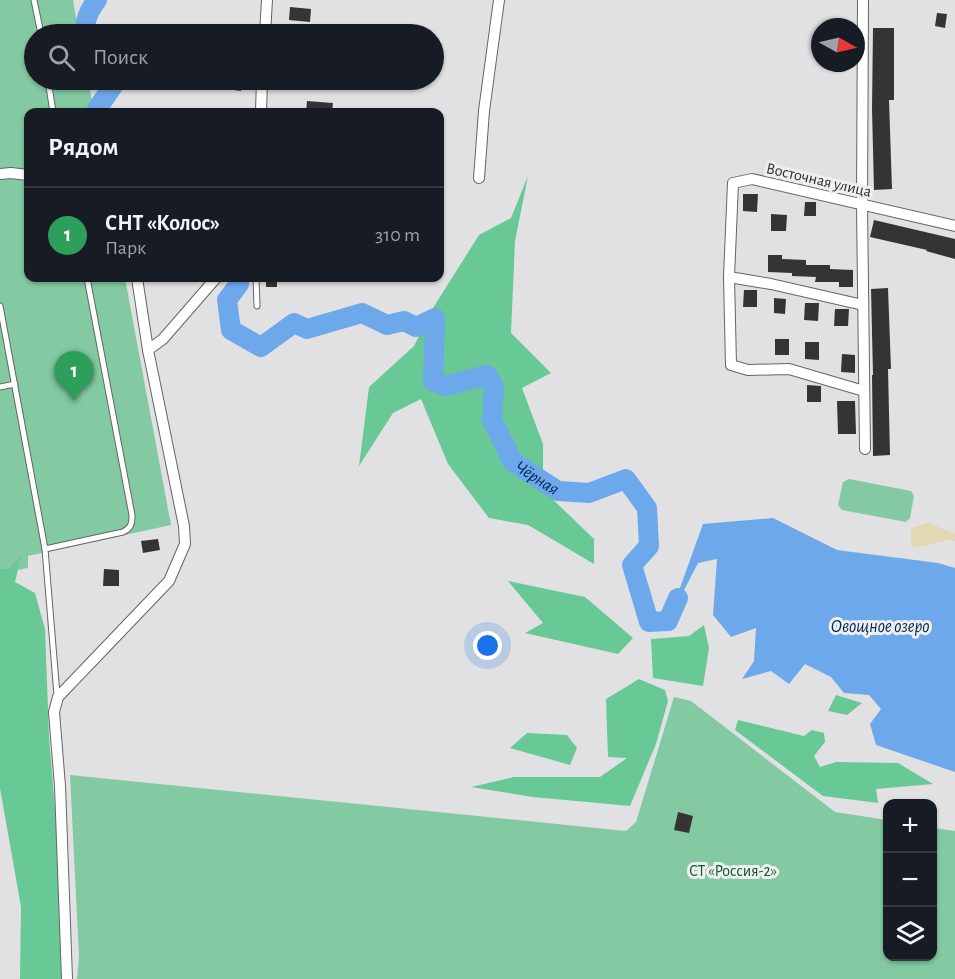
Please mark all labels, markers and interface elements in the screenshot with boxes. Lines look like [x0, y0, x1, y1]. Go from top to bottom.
north arrow [811, 18, 865, 72]
search box [24, 24, 444, 90]
icon: search [45, 41, 78, 74]
text: Поиск [93, 46, 148, 68]
text: Рядом [48, 134, 119, 160]
street label: Восточная улица [764, 160, 873, 201]
text: СНТ «Колос» [105, 212, 220, 234]
text: 1 [64, 225, 71, 245]
text: 310 m [375, 225, 420, 245]
text: Парк [105, 238, 146, 258]
pin: 1 [54, 352, 94, 401]
water label: Чёрная [512, 458, 562, 499]
water label: Овощное озеро [831, 618, 929, 636]
your location [473, 631, 502, 660]
map controls [883, 799, 937, 961]
button: + [883, 799, 937, 853]
button: − [883, 853, 937, 907]
park label: СТ «Россия-2» [689, 863, 777, 879]
button: layers [883, 907, 937, 961]

